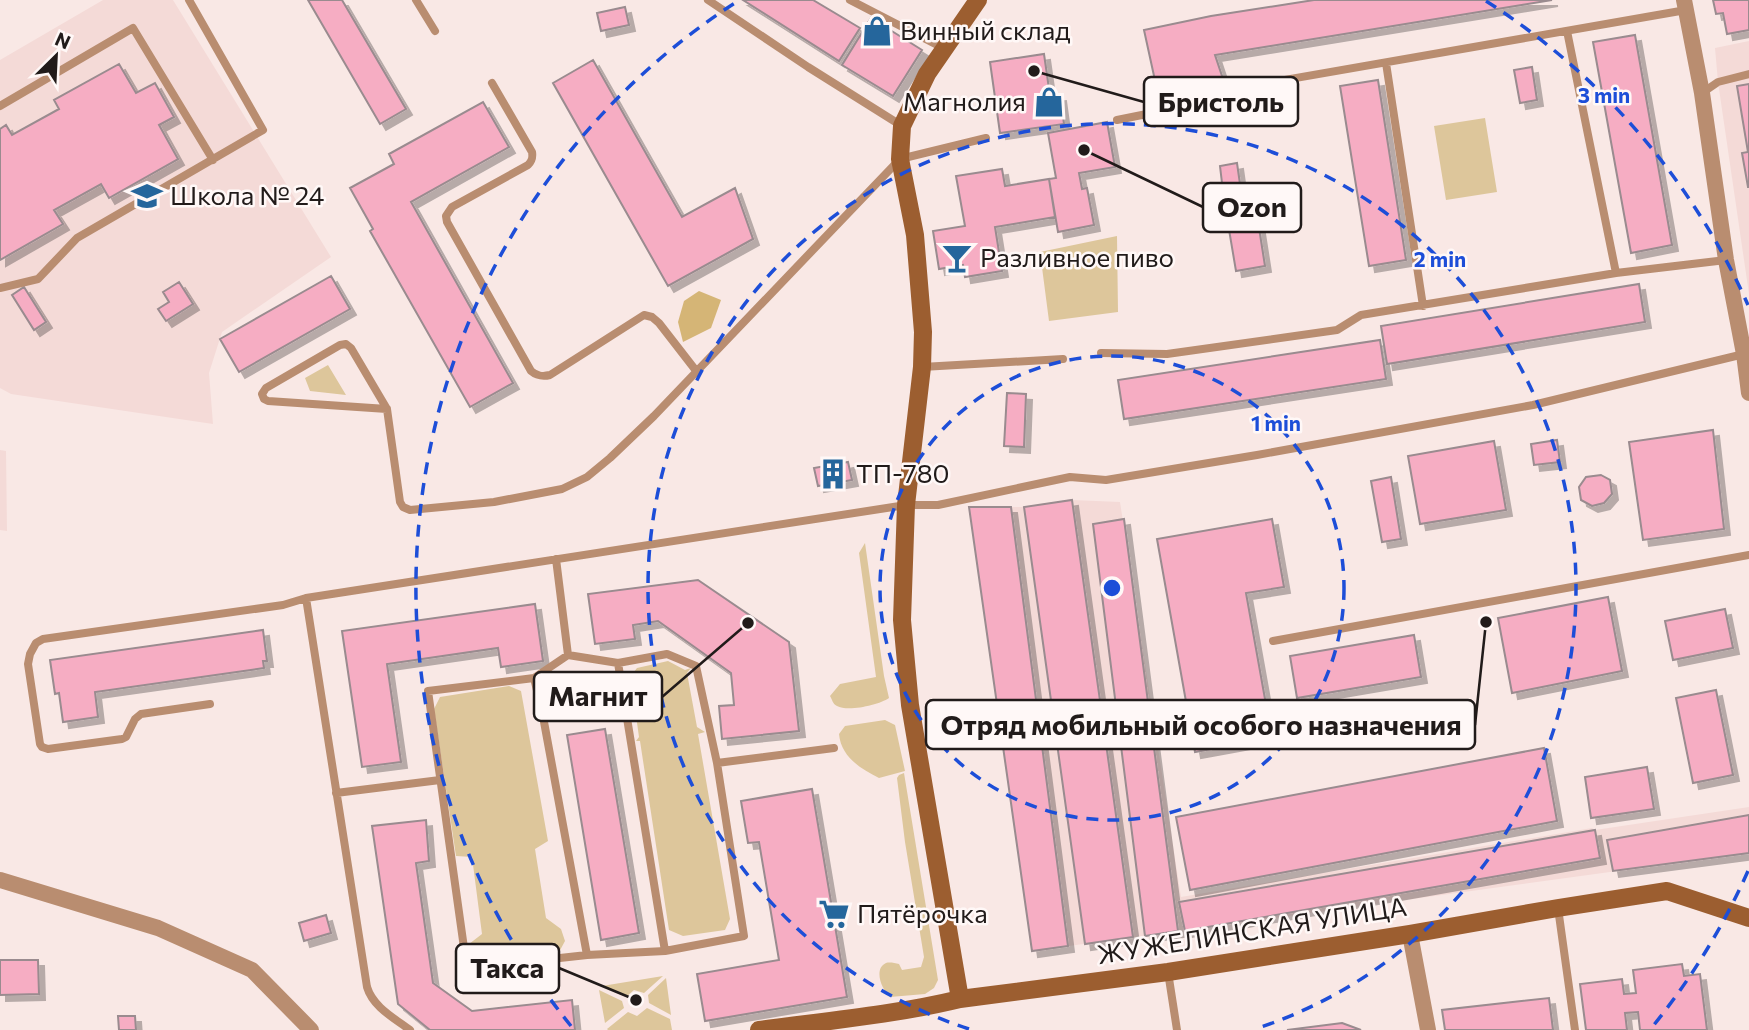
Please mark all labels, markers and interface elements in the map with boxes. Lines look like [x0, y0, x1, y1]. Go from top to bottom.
shop icon: Винный склад [860, 14, 894, 48]
place label: Винный склад [900, 14, 1071, 45]
north arrow [21, 21, 91, 91]
text: N [52, 27, 74, 53]
callout: Бристоль [1144, 77, 1298, 126]
text: 3 min [1578, 82, 1630, 107]
text: Бристоль [1158, 84, 1284, 118]
place label: Магнолия [903, 85, 1026, 116]
shop icon: Магнолия [1032, 85, 1066, 119]
school or university icon: Школа № 24 [130, 179, 164, 213]
place label: Школа № 24 [170, 179, 324, 210]
callout: Ozon [1203, 183, 1301, 232]
text: Ozon [1217, 189, 1287, 223]
bar icon: Разливное пиво [940, 241, 974, 275]
place label: Разливное пиво [980, 241, 1174, 272]
text: 2 min [1414, 246, 1466, 271]
text: 1 min [1251, 410, 1301, 435]
building icon: ТП-780 [816, 457, 850, 491]
place label: ТП-780 [856, 457, 949, 488]
centre of rings [1100, 576, 1124, 600]
callout: Магнит [534, 672, 662, 721]
text: Магнит [548, 678, 648, 712]
callout: Отряд мобильный особого назначения [926, 700, 1475, 749]
text: Отряд мобильный особого назначения [940, 707, 1462, 741]
street label: ЖУЖЕЛИНСКАЯ УЛИЦА [1095, 890, 1409, 969]
supermarket icon: Пятёрочка [817, 897, 851, 931]
place label: Пятёрочка [857, 897, 988, 928]
callout: Такса [456, 944, 559, 993]
text: Такса [470, 950, 544, 984]

